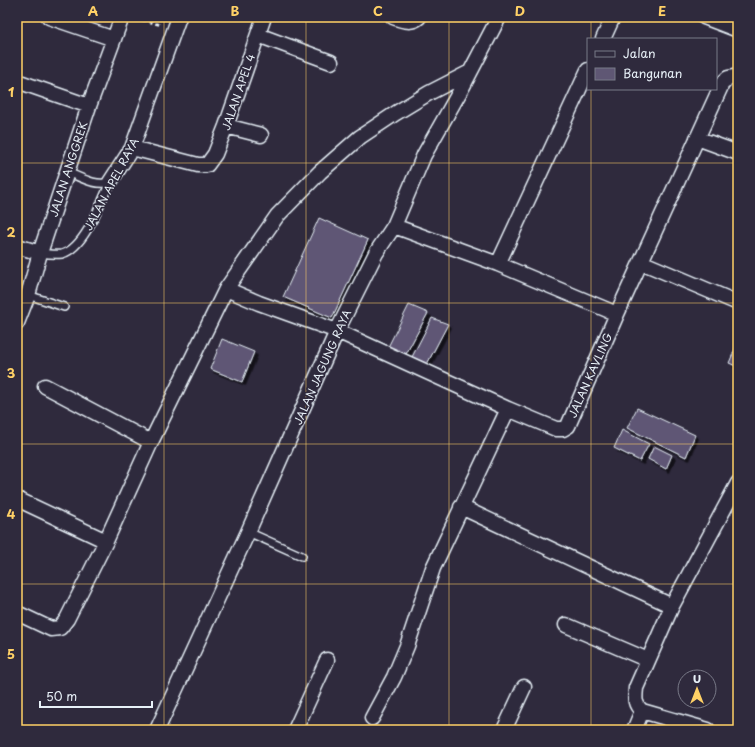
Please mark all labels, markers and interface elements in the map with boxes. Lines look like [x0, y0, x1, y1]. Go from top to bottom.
text: A [88, 1, 98, 20]
text: B [231, 1, 240, 20]
text: C [373, 1, 383, 20]
text: D [515, 1, 525, 20]
text: E [658, 1, 666, 20]
legend [587, 38, 717, 90]
text: Jalan [623, 44, 656, 62]
street label: JALAN APEL 4 [217, 51, 259, 133]
text: Bangunan [623, 64, 682, 82]
text: 1 [8, 82, 14, 101]
street label: JALAN ANGGREK [45, 119, 92, 219]
street label: JALAN APEL RAYA [79, 134, 143, 233]
text: 2 [6, 222, 16, 241]
street label: JALAN JAGUNG RAYA [289, 307, 355, 427]
street label: JALAN KAVLING [564, 330, 616, 420]
text: 3 [7, 363, 16, 382]
text: 4 [7, 504, 16, 523]
text: 5 [7, 644, 15, 663]
north arrow [677, 669, 717, 709]
text: U [693, 670, 701, 687]
scale bar [40, 683, 152, 709]
text: 50 m [46, 687, 77, 705]

